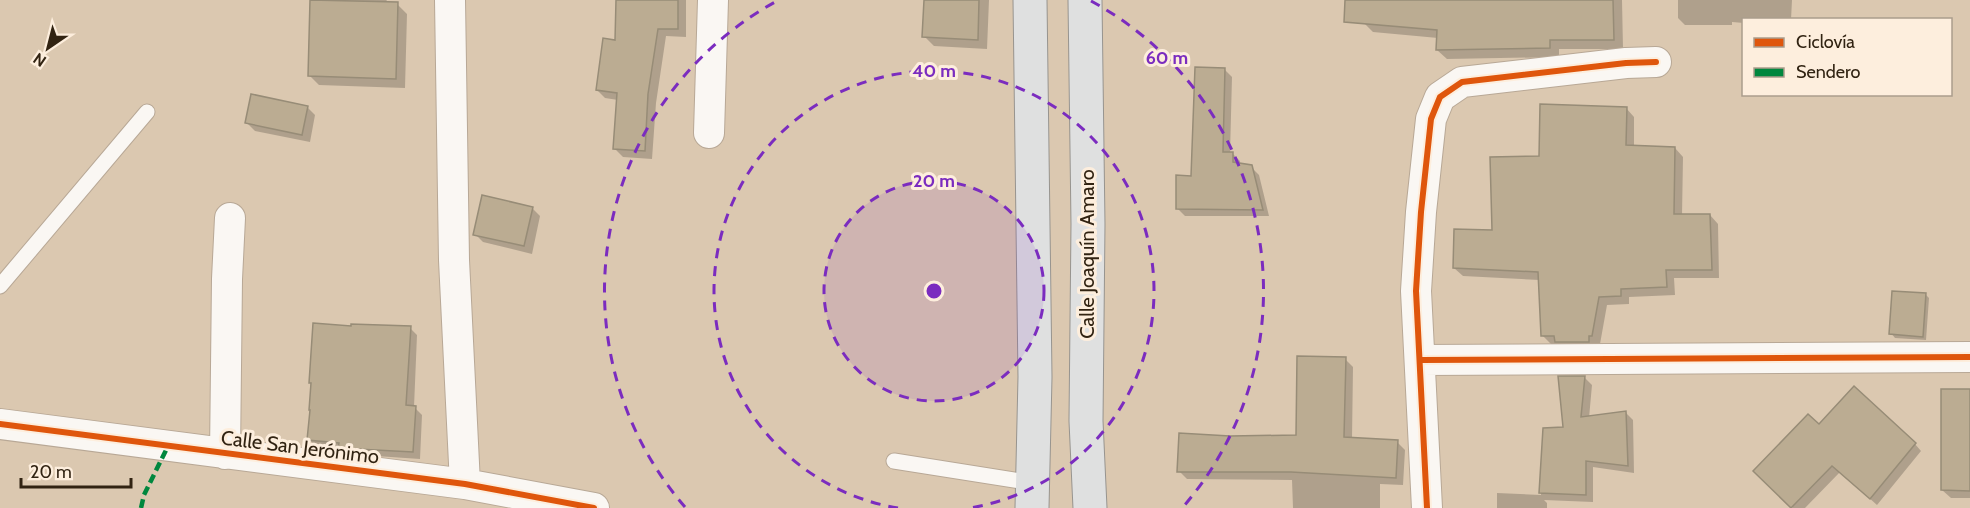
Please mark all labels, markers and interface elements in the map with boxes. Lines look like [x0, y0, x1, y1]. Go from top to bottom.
north arrow [18, 18, 78, 78]
legend [1742, 18, 1952, 96]
text: Ciclovía [1796, 31, 1855, 53]
text: 60 m [1146, 47, 1188, 69]
text: N [30, 49, 50, 71]
text: 40 m [912, 60, 956, 82]
text: Sendero [1796, 61, 1860, 83]
street label: Calle Joaquín Amaro [1075, 169, 1099, 339]
text: 20 m [913, 170, 955, 192]
centre of rings [924, 281, 944, 301]
street label: Calle San Jerónimo [220, 425, 380, 469]
scale bar [21, 451, 130, 489]
text: 20 m [30, 461, 72, 483]

